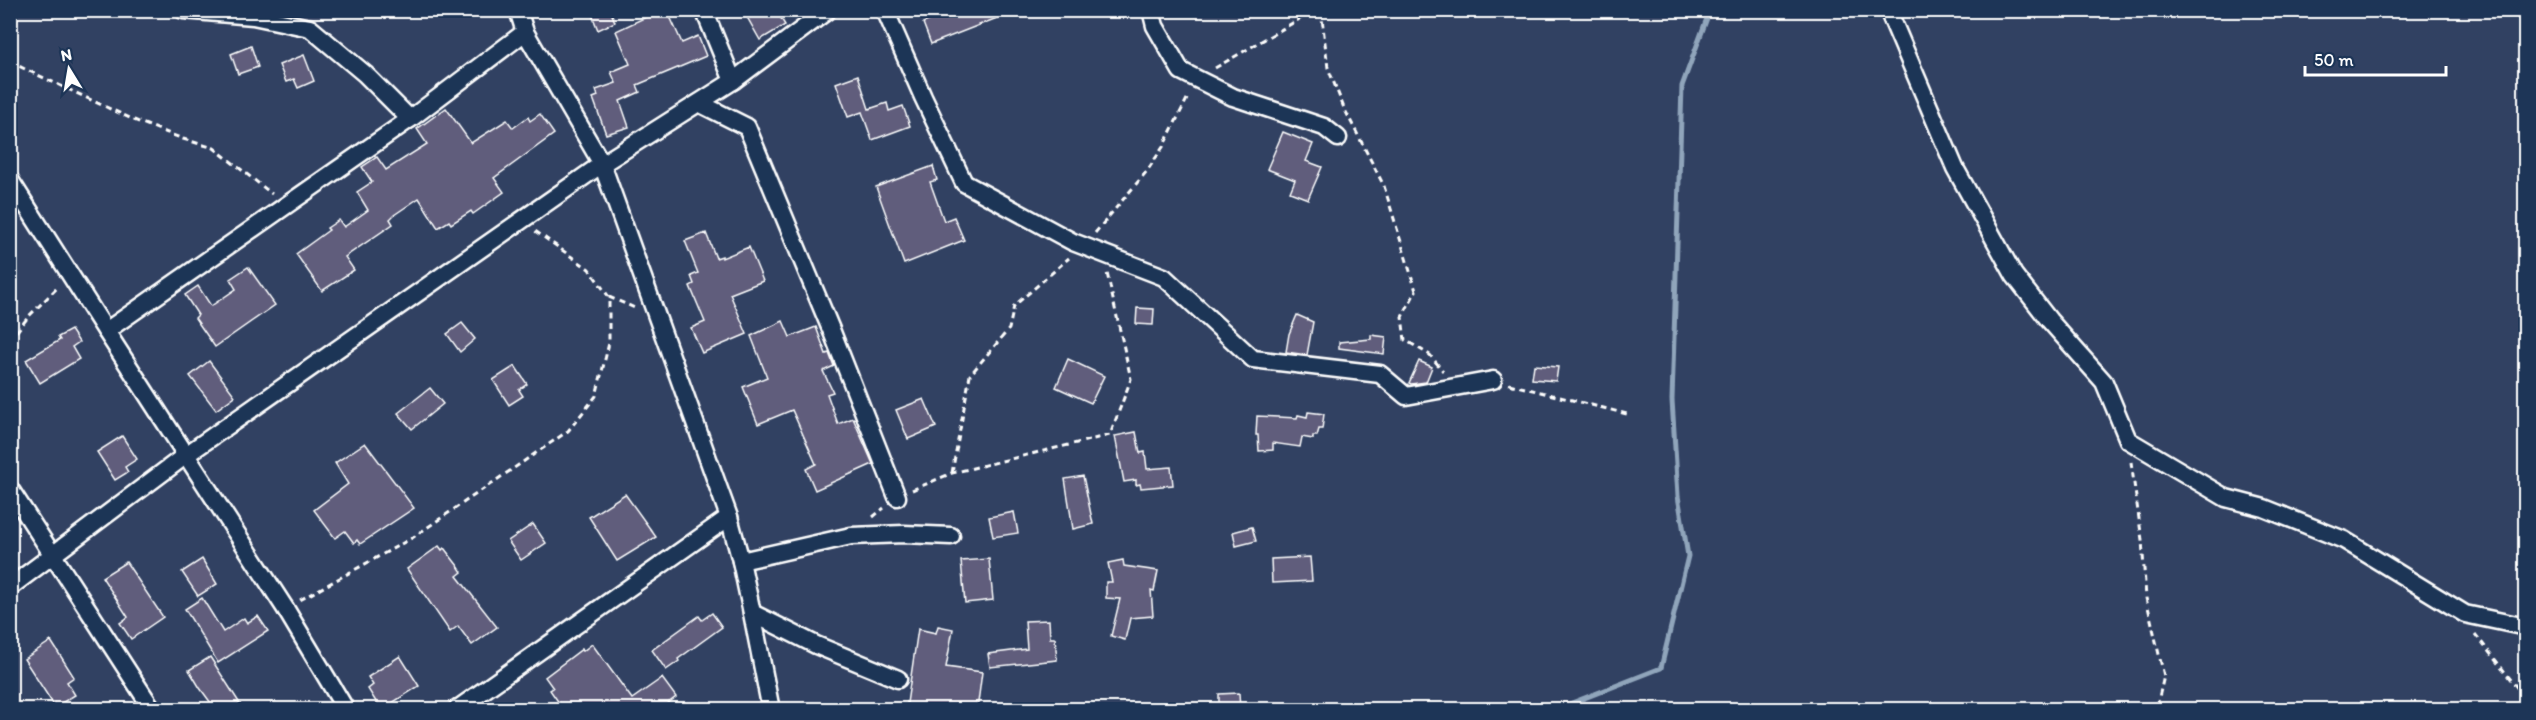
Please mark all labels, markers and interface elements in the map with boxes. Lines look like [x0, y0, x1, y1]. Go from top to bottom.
north arrow [39, 39, 99, 99]
scale bar [2305, 39, 2446, 77]
text: N [59, 44, 73, 65]
text: 50 m [2314, 49, 2354, 71]

